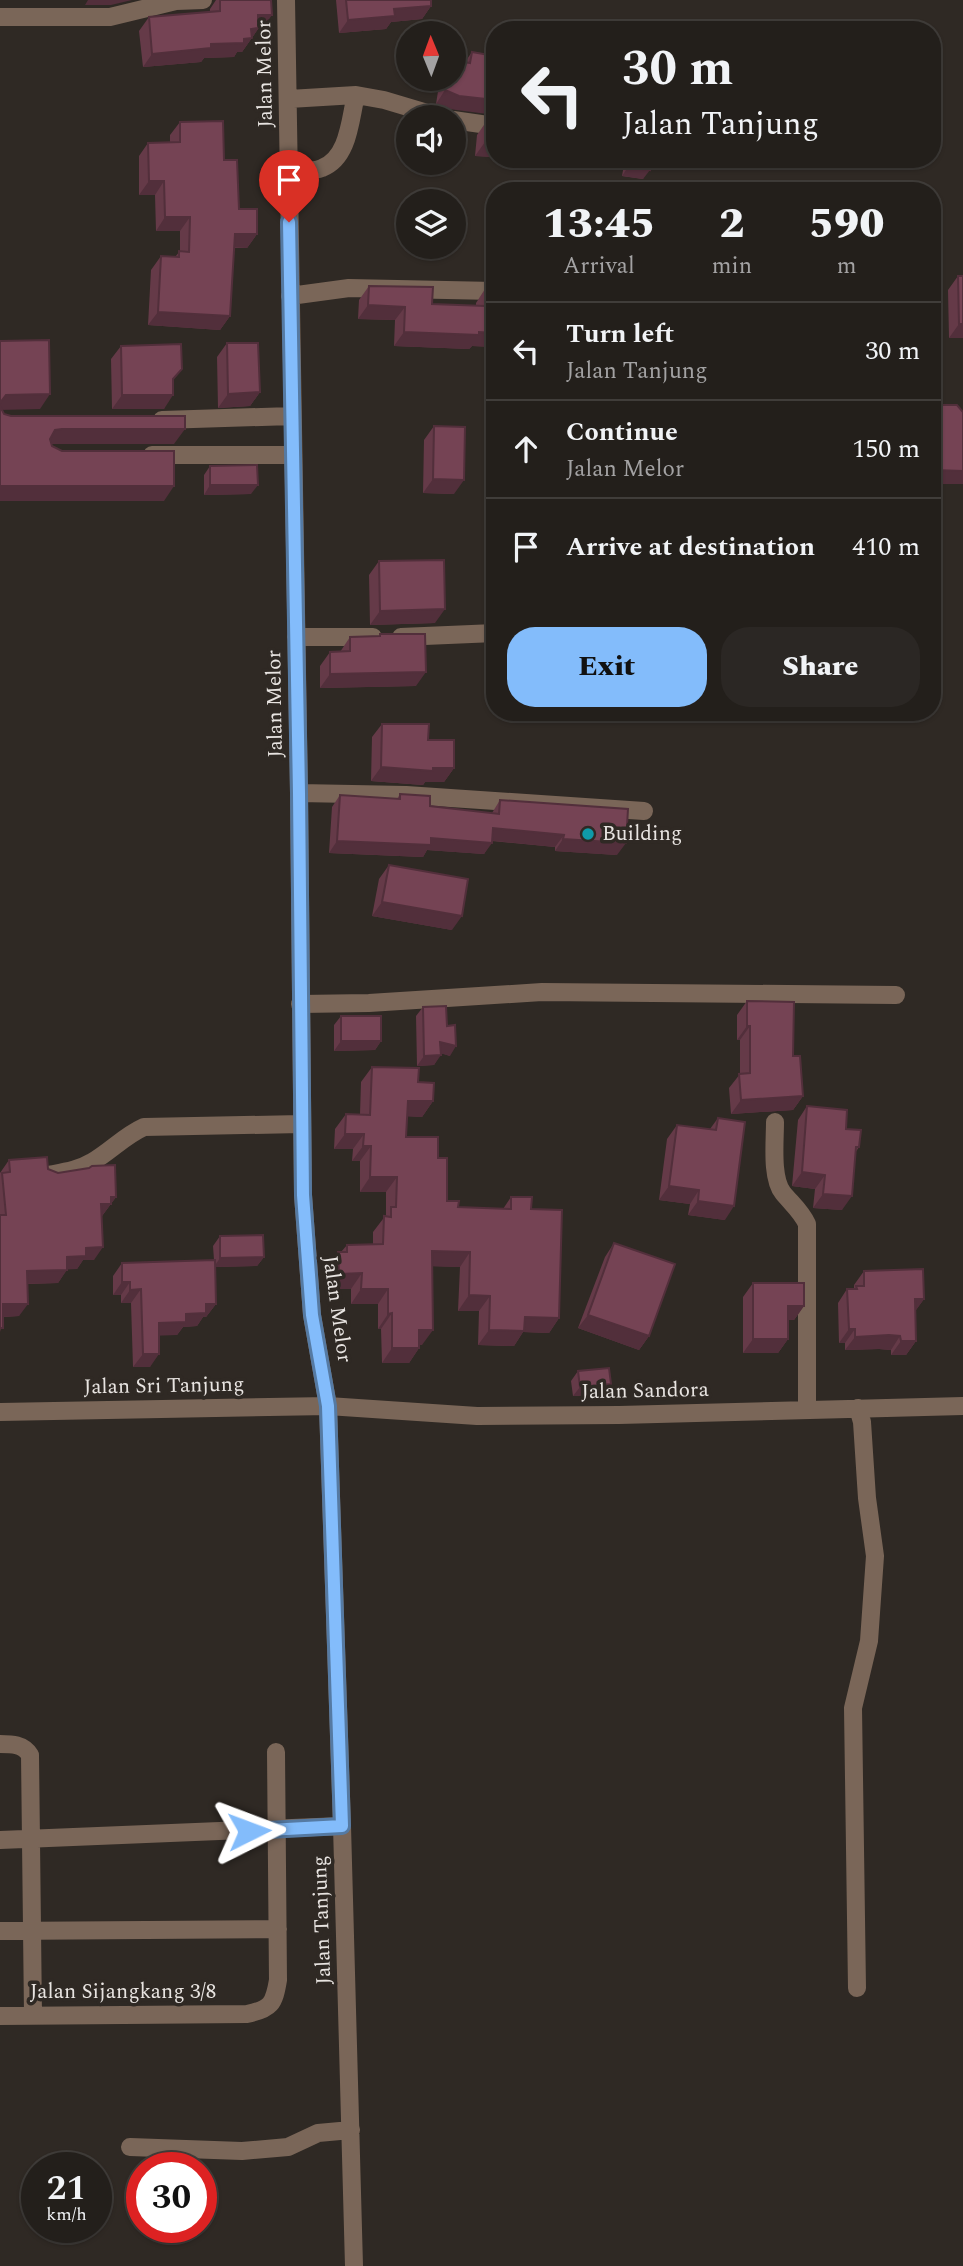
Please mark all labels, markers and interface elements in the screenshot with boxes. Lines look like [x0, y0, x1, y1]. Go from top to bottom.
street label: Jalan Melor [248, 20, 282, 128]
north arrow [396, 21, 466, 91]
map controls [396, 21, 466, 259]
text: 30 m [622, 32, 733, 107]
icon: left [507, 49, 598, 140]
text: Jalan Tanjung [622, 100, 819, 149]
button: sound [396, 105, 466, 175]
pin [259, 150, 319, 222]
icon: arrive [270, 161, 308, 199]
button: layers [396, 189, 466, 259]
text: 13:45 [543, 193, 655, 256]
text: 2 [719, 193, 745, 256]
text: 590 [809, 193, 884, 256]
text: Arrival [563, 249, 635, 284]
text: min [712, 249, 752, 284]
text: m [837, 249, 856, 284]
text: Turn left [566, 314, 674, 354]
text: 30 m [865, 331, 920, 371]
icon: left [507, 332, 545, 370]
text: Jalan Tanjung [566, 354, 708, 389]
text: Continue [566, 412, 678, 452]
text: 150 m [852, 429, 920, 469]
icon: ahead [507, 430, 545, 468]
text: Jalan Melor [566, 452, 684, 487]
text: Arrive at destination [566, 527, 815, 567]
text: 410 m [852, 527, 920, 567]
icon: arrive [507, 528, 545, 566]
button: Exit [507, 627, 707, 707]
button: Share [721, 627, 920, 707]
street label: Jalan Melor [258, 650, 292, 758]
place label: Building [602, 818, 682, 850]
marker: Building [580, 826, 596, 842]
street label: Jalan Melor [314, 1253, 360, 1365]
street label: Jalan Sri Tanjung [83, 1369, 245, 1403]
street label: Jalan Sandora [581, 1374, 710, 1408]
position arrow [212, 1794, 286, 1868]
street label: Jalan Tanjung [304, 1855, 340, 1985]
street label: Jalan Sijangkang 3/8 [30, 1976, 216, 2008]
speed limit sign: 30 [126, 2152, 217, 2243]
text: 21 [47, 2162, 86, 2215]
text: km/h [46, 2201, 87, 2228]

